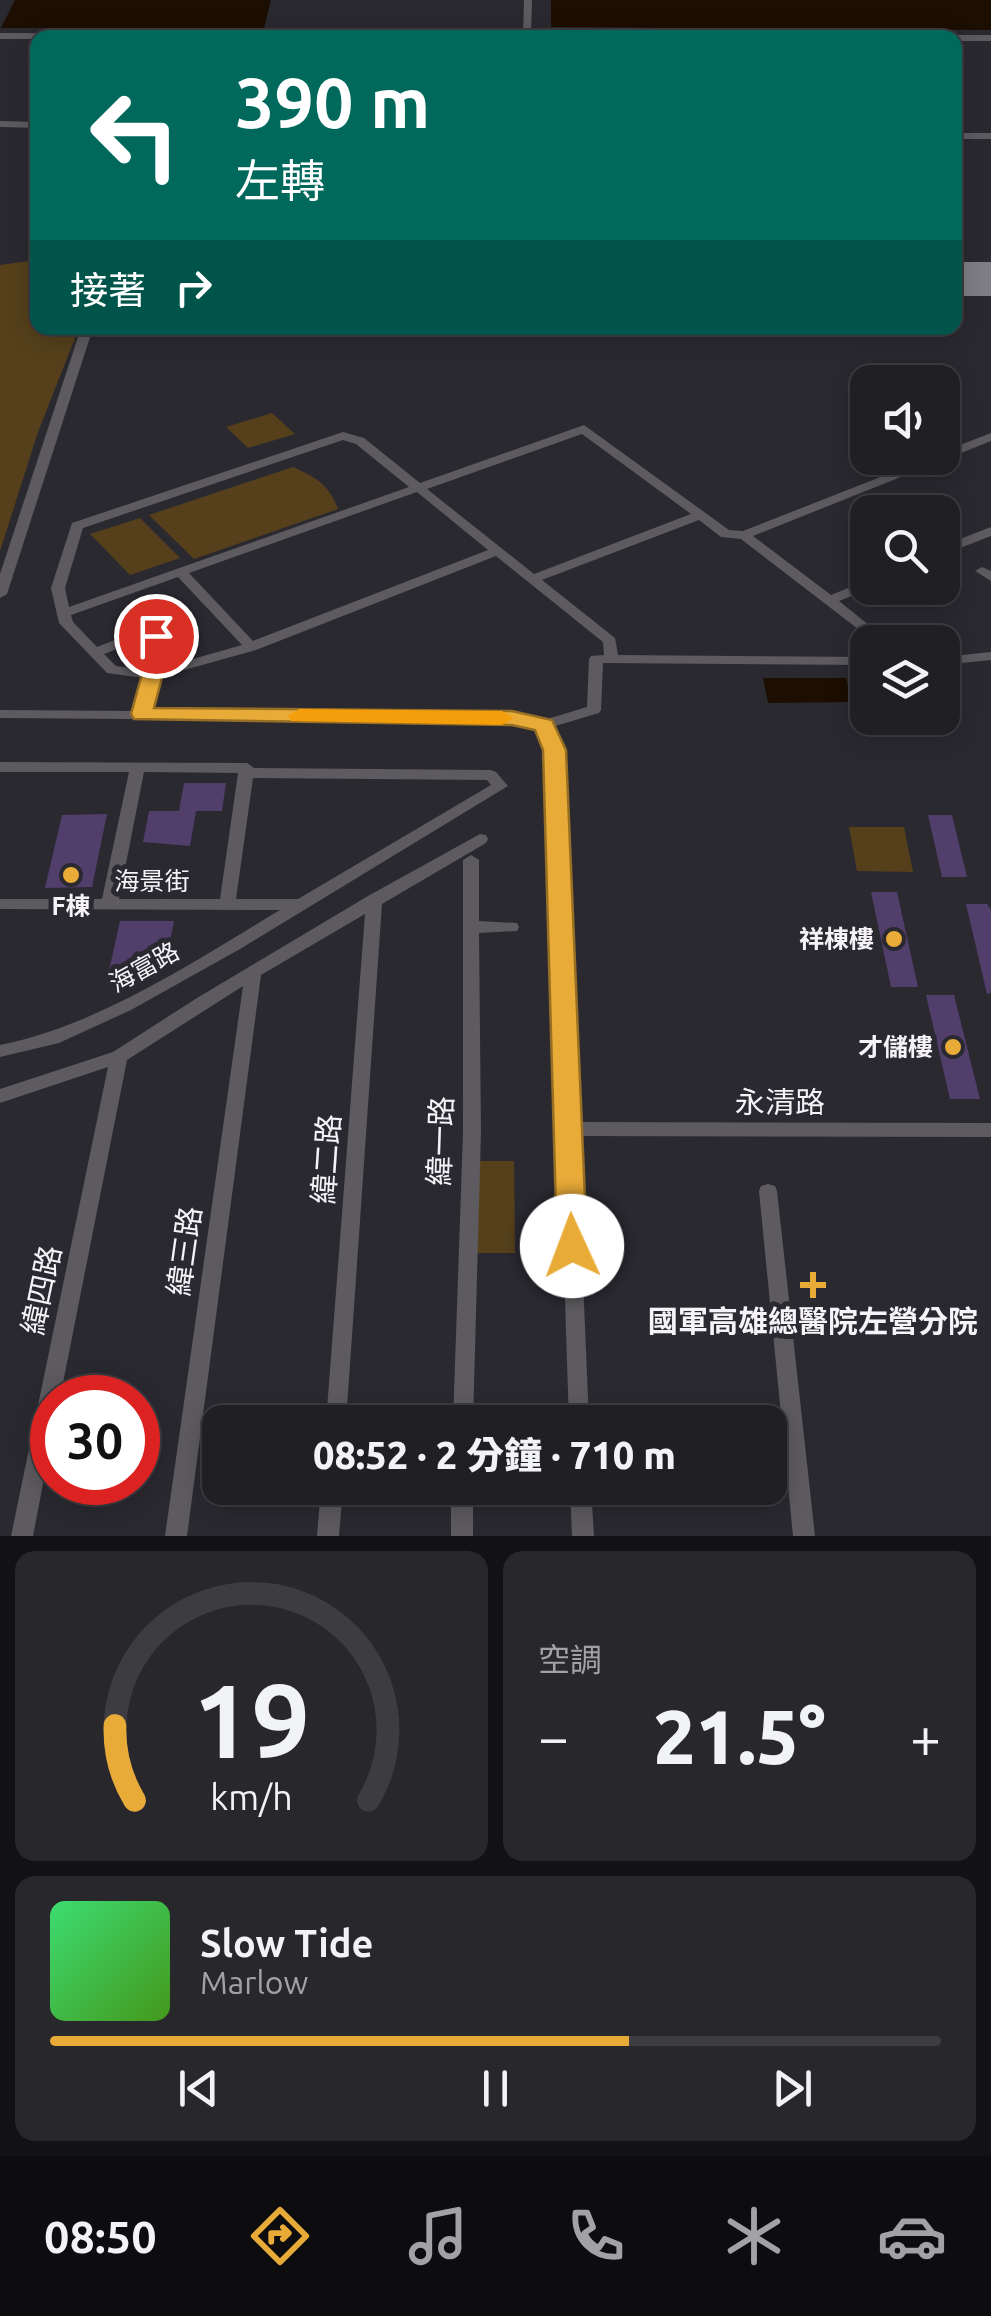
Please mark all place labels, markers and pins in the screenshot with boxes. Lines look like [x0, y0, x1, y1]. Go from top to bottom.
pin [114, 594, 199, 679]
marker: F棟 [60, 864, 82, 886]
place label: F棟 [51, 892, 91, 920]
place label: 祥棟樓 [799, 925, 874, 953]
marker: 祥棟樓 [883, 928, 905, 950]
place label: 才儲樓 [858, 1033, 933, 1061]
marker: 才儲樓 [942, 1036, 964, 1058]
marker: 國軍高雄總醫院左營分院 [800, 1272, 826, 1298]
place label: 國軍高雄總醫院左營分院 [648, 1304, 978, 1338]

